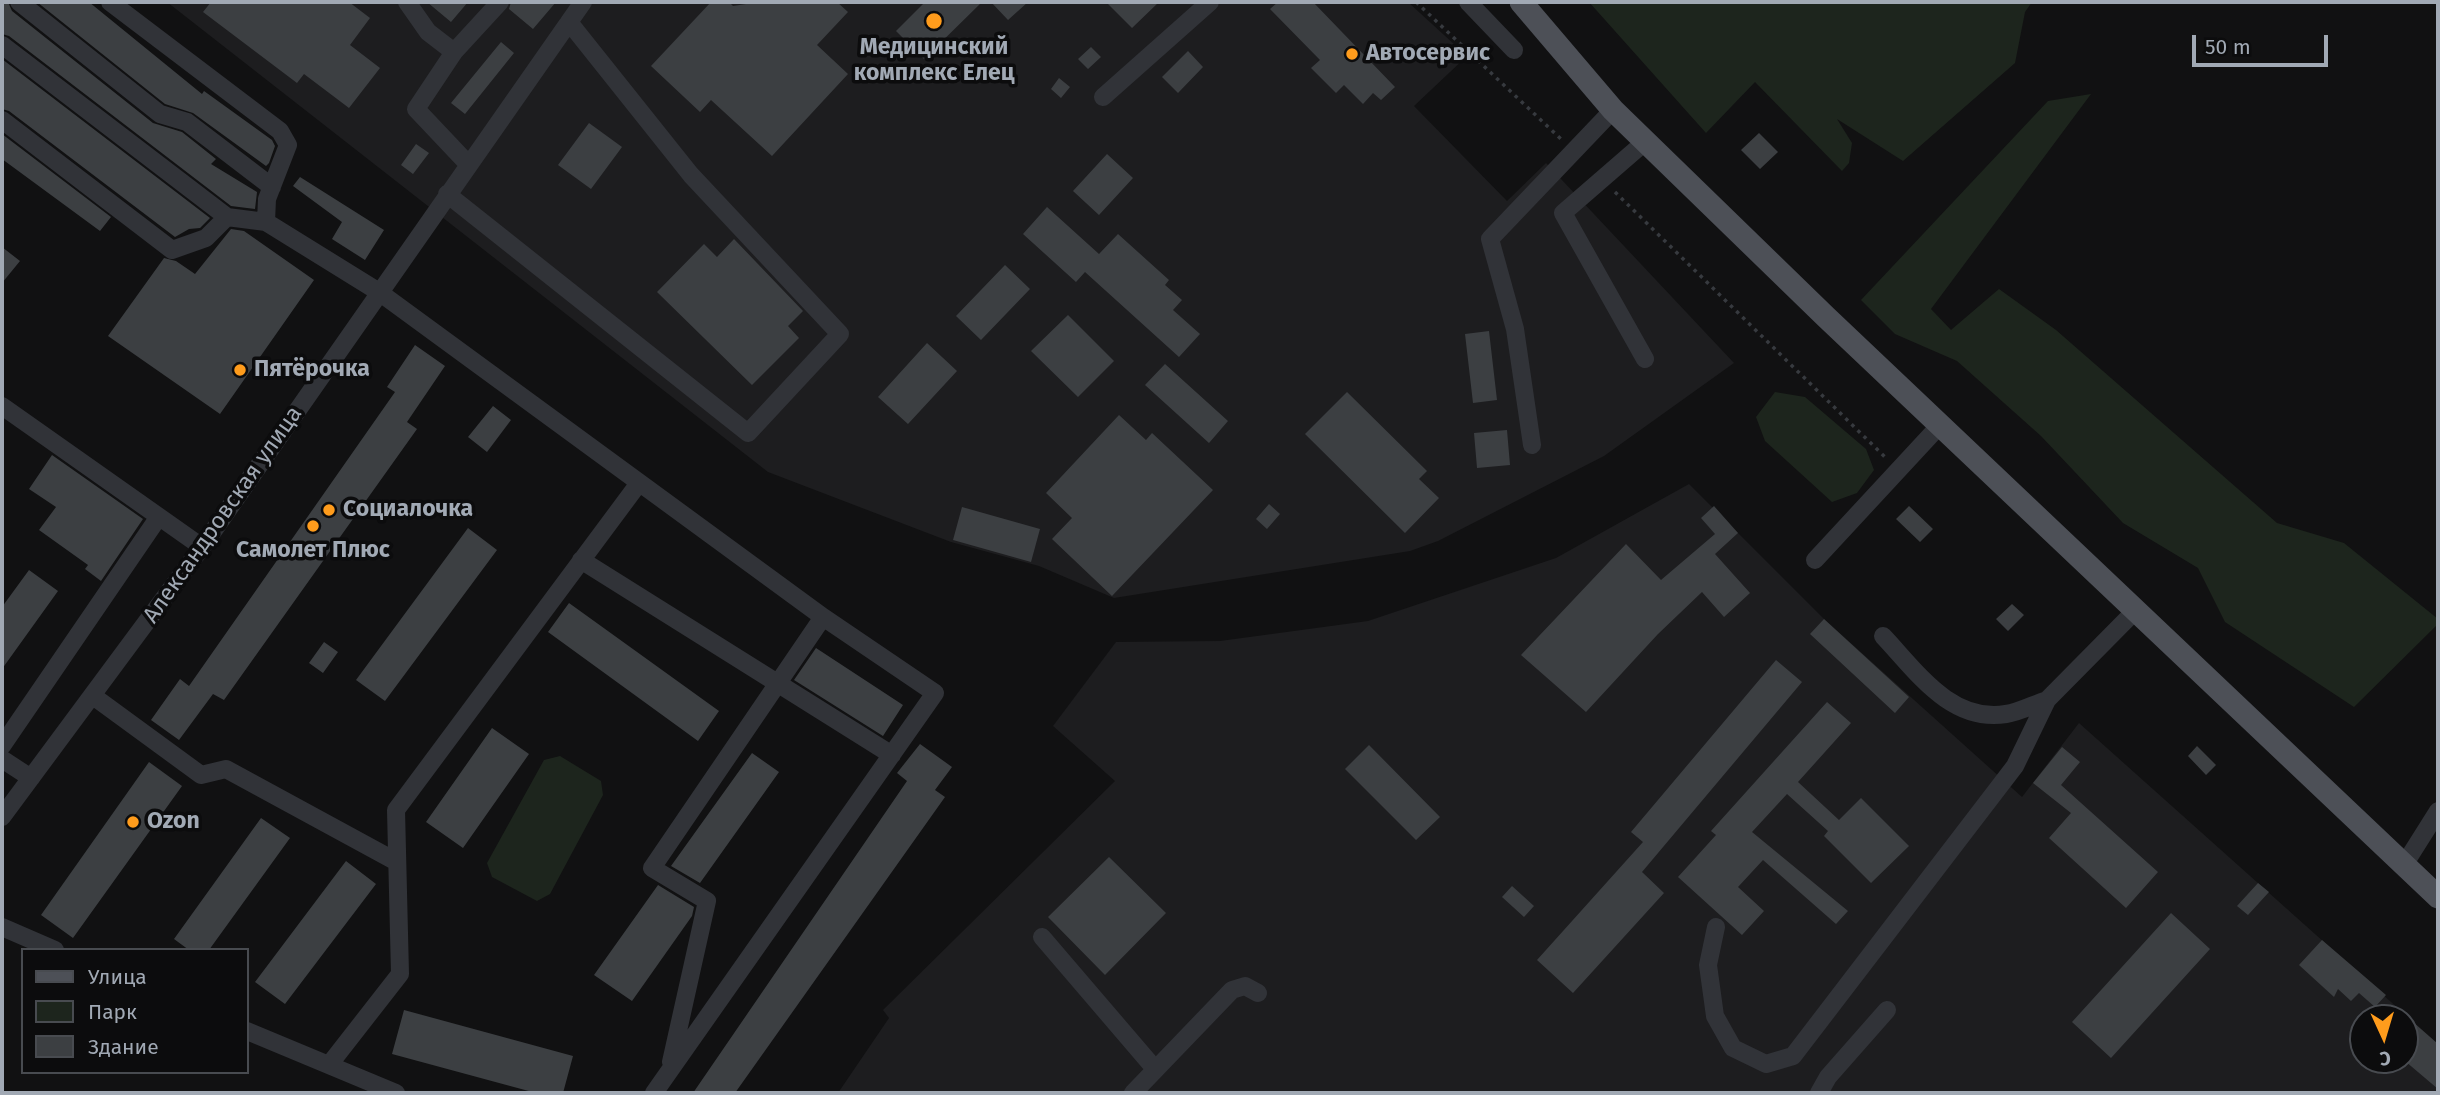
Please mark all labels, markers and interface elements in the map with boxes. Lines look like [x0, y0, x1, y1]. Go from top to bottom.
marker: Медицинский комплекс Елец [924, 11, 944, 31]
scale bar [2195, 21, 2332, 65]
place label: Медицинский комплекс Елец [854, 34, 1014, 88]
text: 50 m [2205, 34, 2251, 60]
place label: Автосервис [1366, 40, 1490, 68]
marker: Автосервис [1344, 46, 1360, 62]
place label: Пятёрочка [254, 356, 370, 384]
marker: Пятёрочка [232, 362, 248, 378]
street label: Александровская улица [138, 401, 308, 629]
place label: Социалочка [343, 496, 473, 524]
marker: Социалочка [321, 502, 337, 518]
marker: Самолет Плюс [305, 518, 321, 534]
place label: Самолет Плюс [236, 537, 390, 565]
place label: Ozon [147, 808, 200, 836]
marker: Ozon [125, 814, 141, 830]
legend [21, 948, 248, 1074]
text: Улица [88, 964, 147, 990]
text: Парк [88, 999, 137, 1025]
north arrow [2349, 1004, 2419, 1074]
text: Здание [88, 1034, 159, 1060]
text: С [2379, 1047, 2392, 1070]

